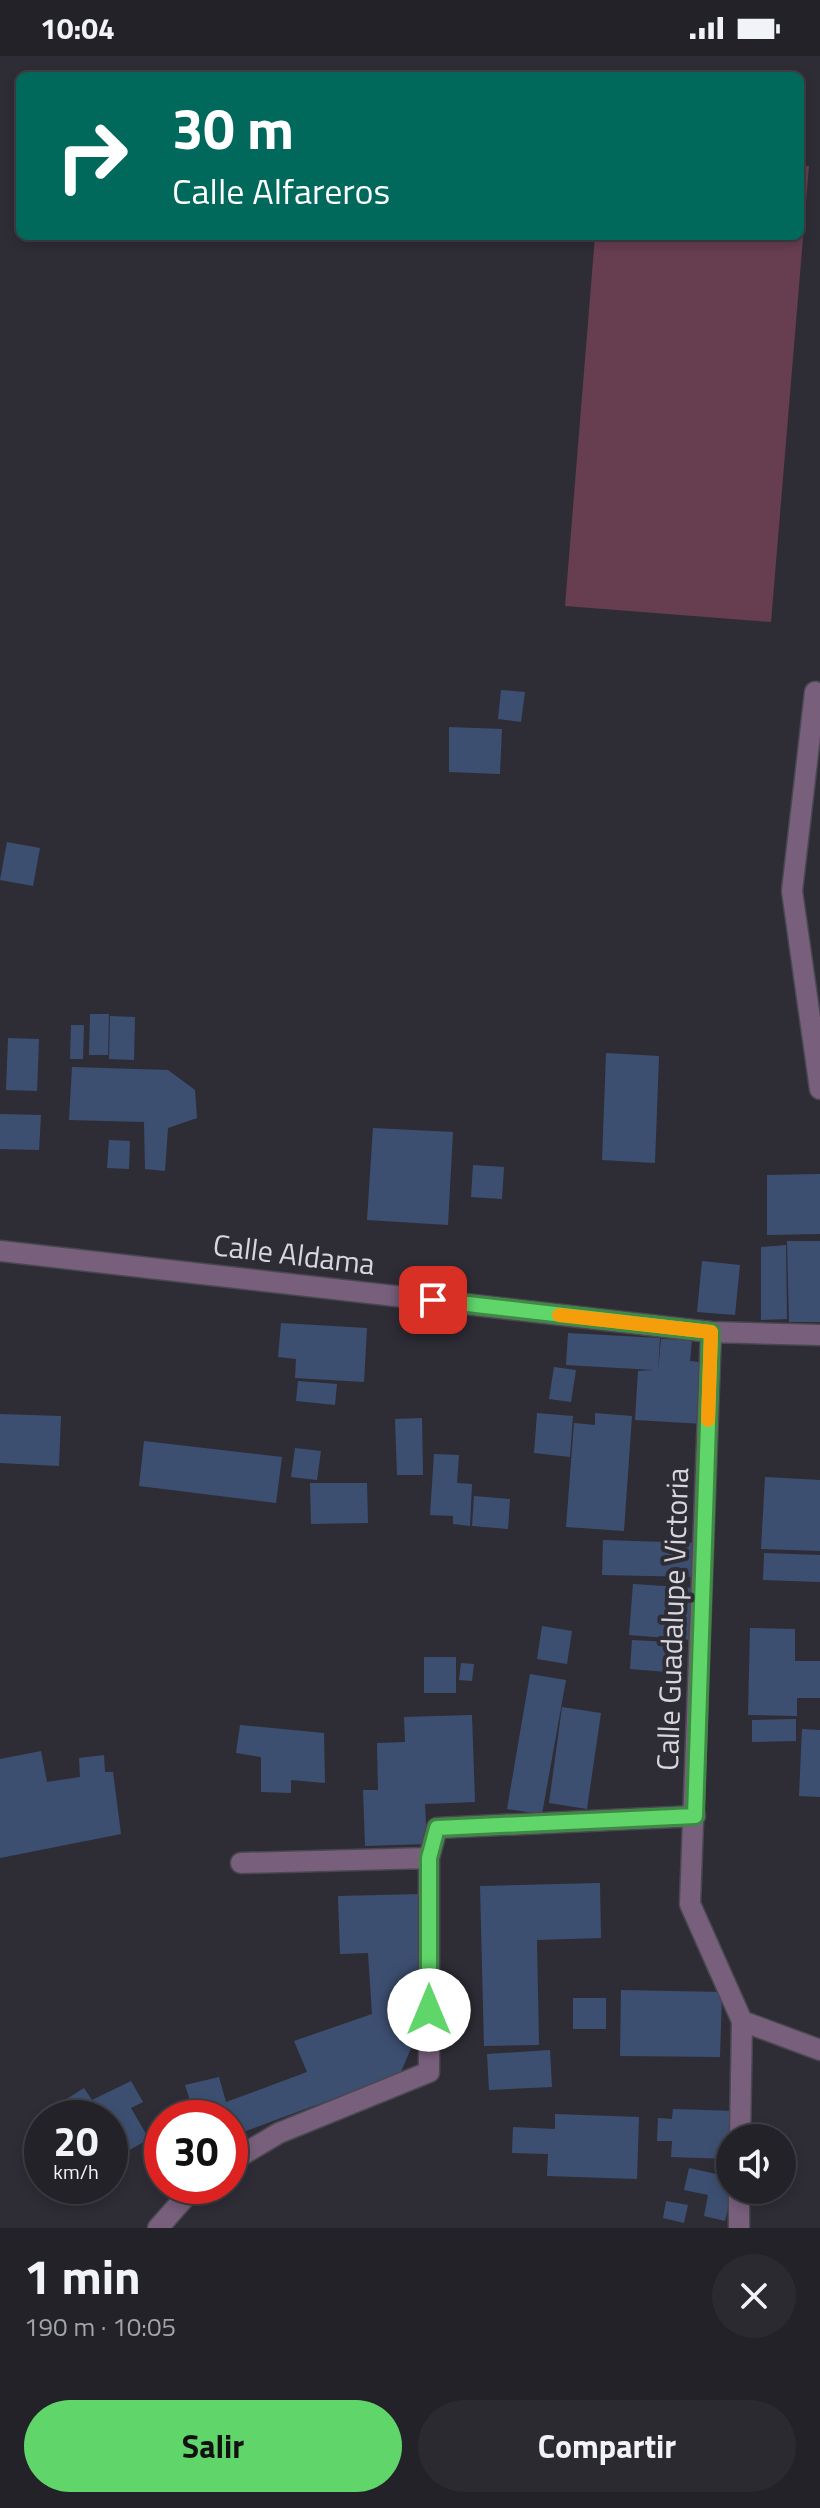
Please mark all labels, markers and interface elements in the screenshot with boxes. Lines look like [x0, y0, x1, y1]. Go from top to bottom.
text: 10:04 [40, 5, 115, 51]
text: 30 m [172, 86, 294, 171]
icon: right [40, 104, 144, 208]
text: Calle Alfareros [172, 163, 390, 218]
street label: Calle Aldama [210, 1221, 378, 1287]
pin [399, 1266, 467, 1334]
icon: arrive [411, 1278, 455, 1322]
street label: Calle Guadalupe Victoria [644, 1467, 700, 1771]
position arrow [387, 1968, 471, 2052]
speed limit sign: 30 [144, 2100, 248, 2204]
text: 20 [54, 2111, 98, 2172]
map controls [716, 2124, 796, 2204]
button: sound [716, 2124, 796, 2204]
text: km/h [53, 2156, 99, 2187]
text: 1 min [24, 2240, 141, 2313]
button: close [712, 2254, 796, 2338]
text: 190 m · 10:05 [24, 2307, 176, 2346]
button: Salir [24, 2400, 402, 2492]
button: Compartir [418, 2400, 796, 2492]

